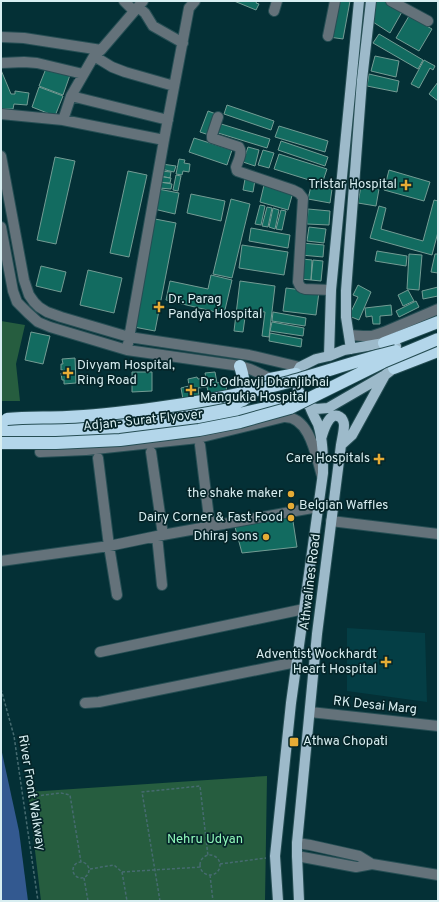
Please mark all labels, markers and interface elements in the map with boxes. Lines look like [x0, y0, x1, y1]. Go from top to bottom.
place label: Tristar Hospital [308, 177, 397, 193]
marker: Tristar Hospital [400, 179, 412, 191]
place label: Dr. Parag Pandya Hospital [168, 292, 262, 323]
marker: Dr. Parag Pandya Hospital [153, 301, 165, 313]
place label: Divyam Hospital, Ring Road [77, 358, 175, 389]
marker: Divyam Hospital, Ring Road [62, 367, 74, 379]
place label: Dr. Odhavji Dhanjibhai Mangukia Hospital [200, 375, 329, 406]
marker: Dr. Odhavji Dhanjibhai Mangukia Hospital [185, 384, 197, 396]
street label: Adjan- Surat Flyover [82, 407, 204, 435]
place label: Care Hospitals [286, 451, 370, 467]
marker: Care Hospitals [373, 453, 385, 465]
place label: the shake maker [187, 486, 283, 502]
marker: the shake maker [286, 489, 296, 499]
place label: Belgian Waffles [299, 498, 388, 514]
marker: Belgian Waffles [286, 501, 296, 511]
place label: Dairy Corner & Fast Food [138, 510, 283, 526]
marker: Dairy Corner & Fast Food [286, 513, 296, 523]
place label: Dhiraj sons [194, 529, 258, 545]
marker: Dhiraj sons [261, 532, 271, 542]
street label: Athwalines Road [297, 533, 325, 631]
place label: Adventist Wockhardt Heart Hospital [256, 647, 377, 678]
marker: Adventist Wockhardt Heart Hospital [380, 656, 392, 668]
street label: RK Desai Marg [332, 694, 418, 718]
street label: River Front Walkway [14, 734, 48, 852]
place label: Athwa Chopati [303, 734, 388, 750]
marker: Athwa Chopati [288, 736, 300, 748]
park label: Nehru Udyan [167, 832, 243, 848]

